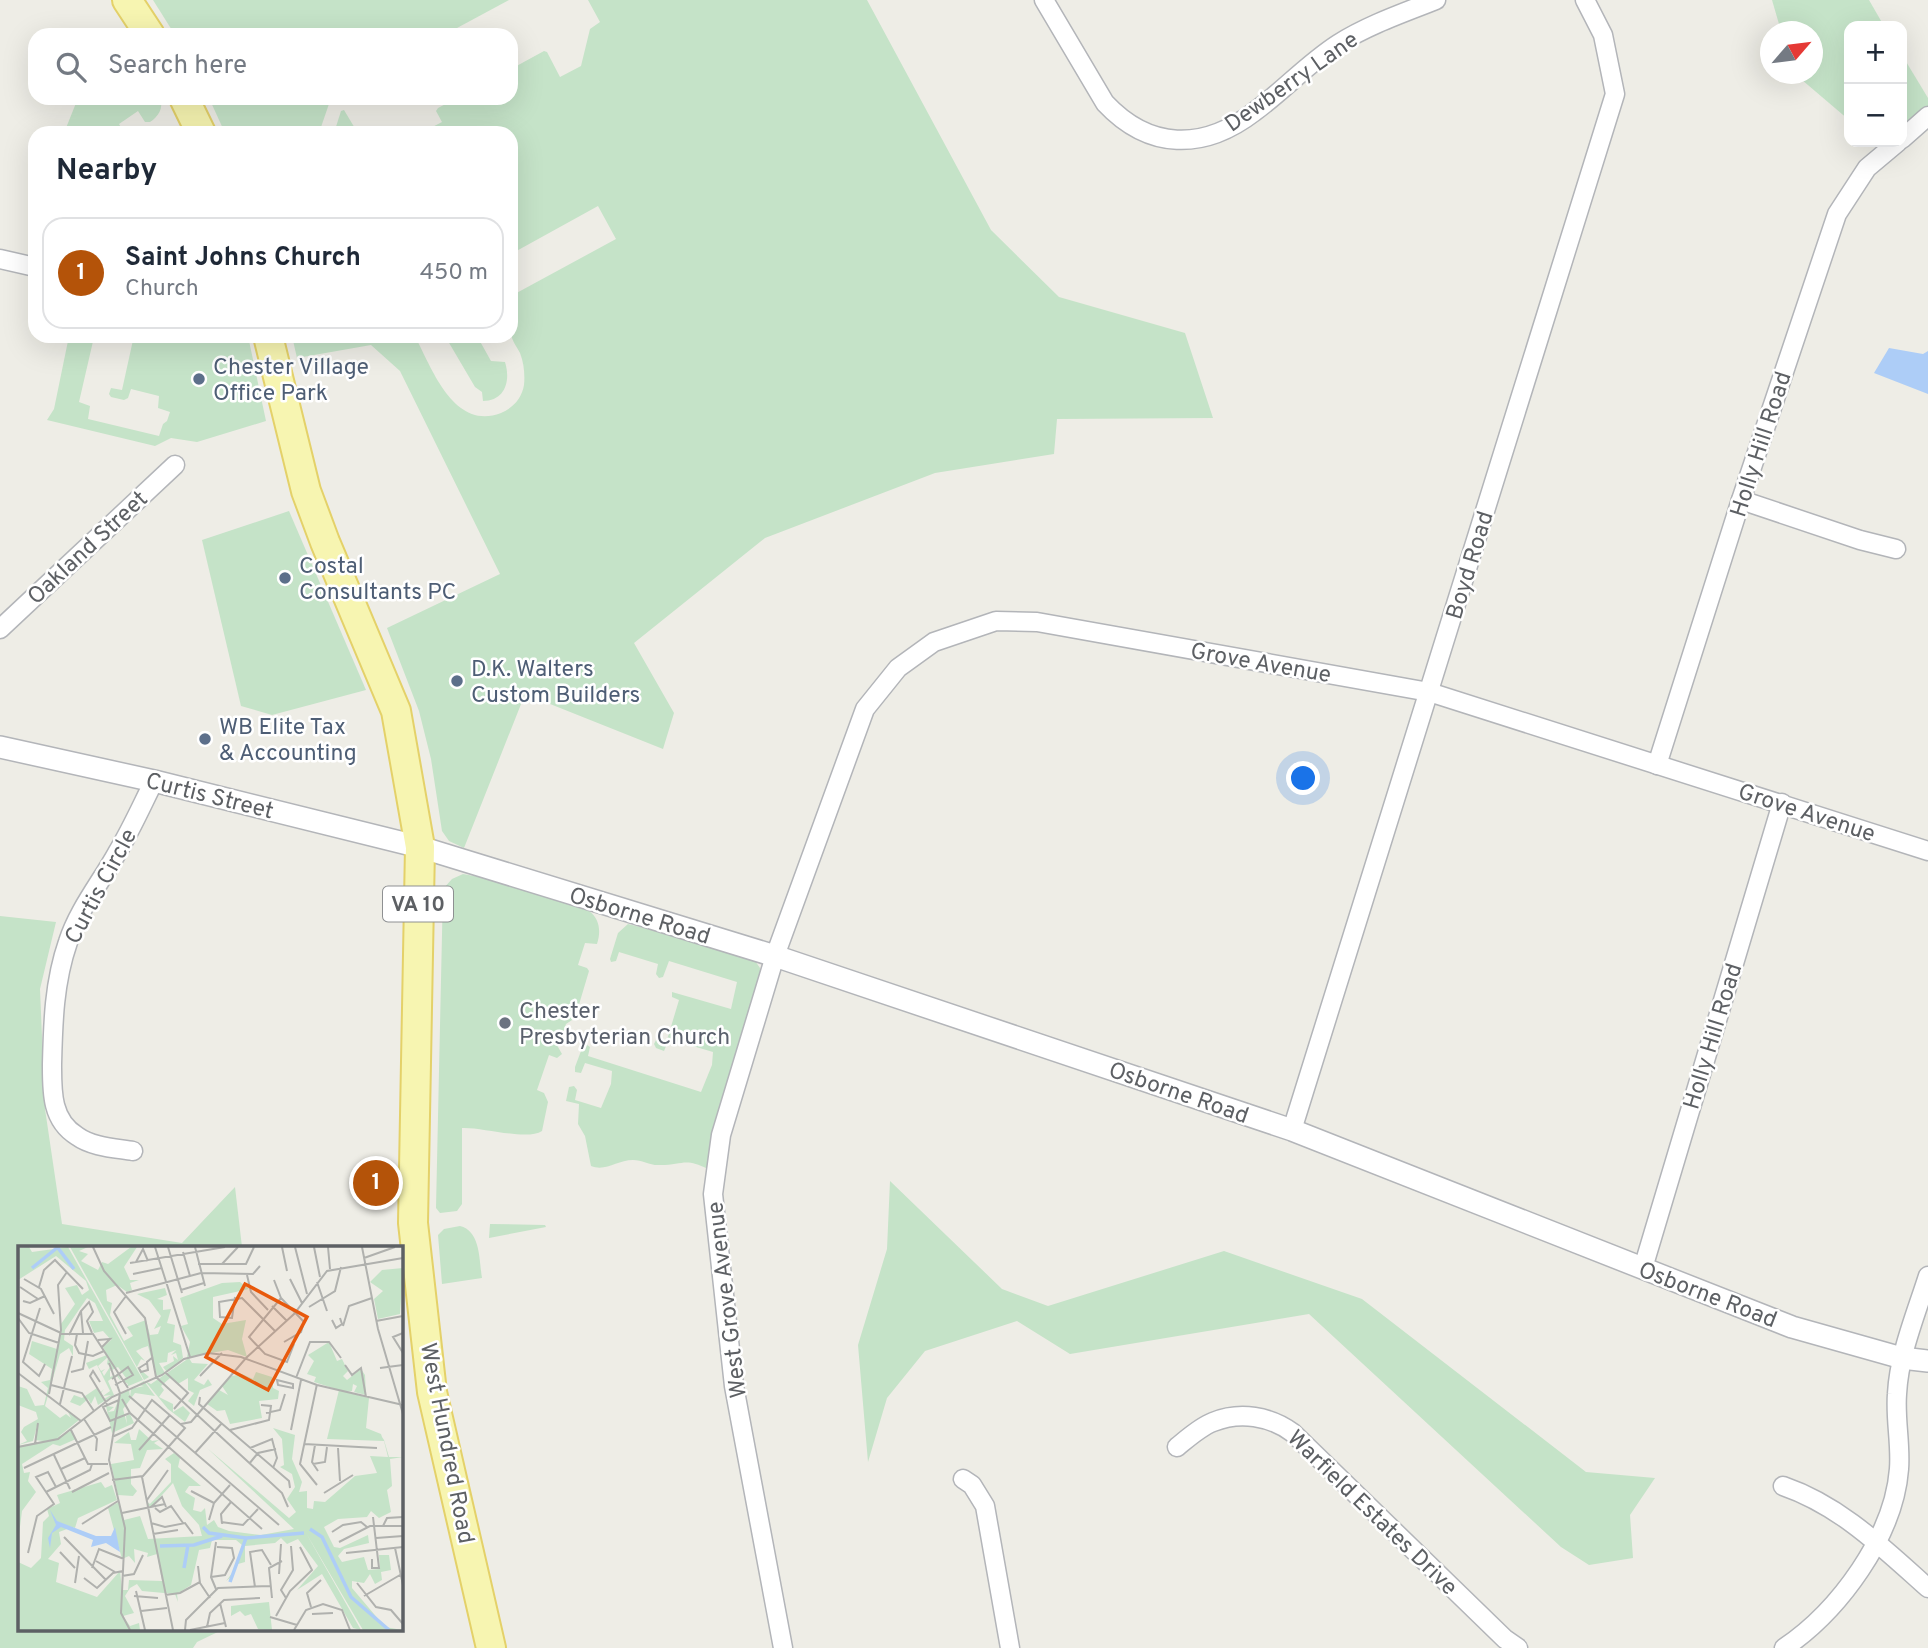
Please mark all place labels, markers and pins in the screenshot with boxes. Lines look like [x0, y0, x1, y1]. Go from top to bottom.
place label: Chester Village Office Park [213, 354, 369, 409]
marker: Chester Village Office Park [191, 371, 207, 387]
place label: Costal Consultants PC [299, 553, 456, 608]
marker: Costal Consultants PC [277, 570, 293, 586]
place label: D.K. Walters Custom Builders [471, 656, 640, 711]
marker: D.K. Walters Custom Builders [449, 673, 465, 689]
place label: WB Elite Tax & Accounting [219, 714, 357, 769]
marker: WB Elite Tax & Accounting [197, 731, 213, 747]
place label: Chester Presbyterian Church [519, 998, 730, 1053]
marker: Chester Presbyterian Church [497, 1015, 513, 1031]
pin: 1 [353, 1157, 399, 1209]

